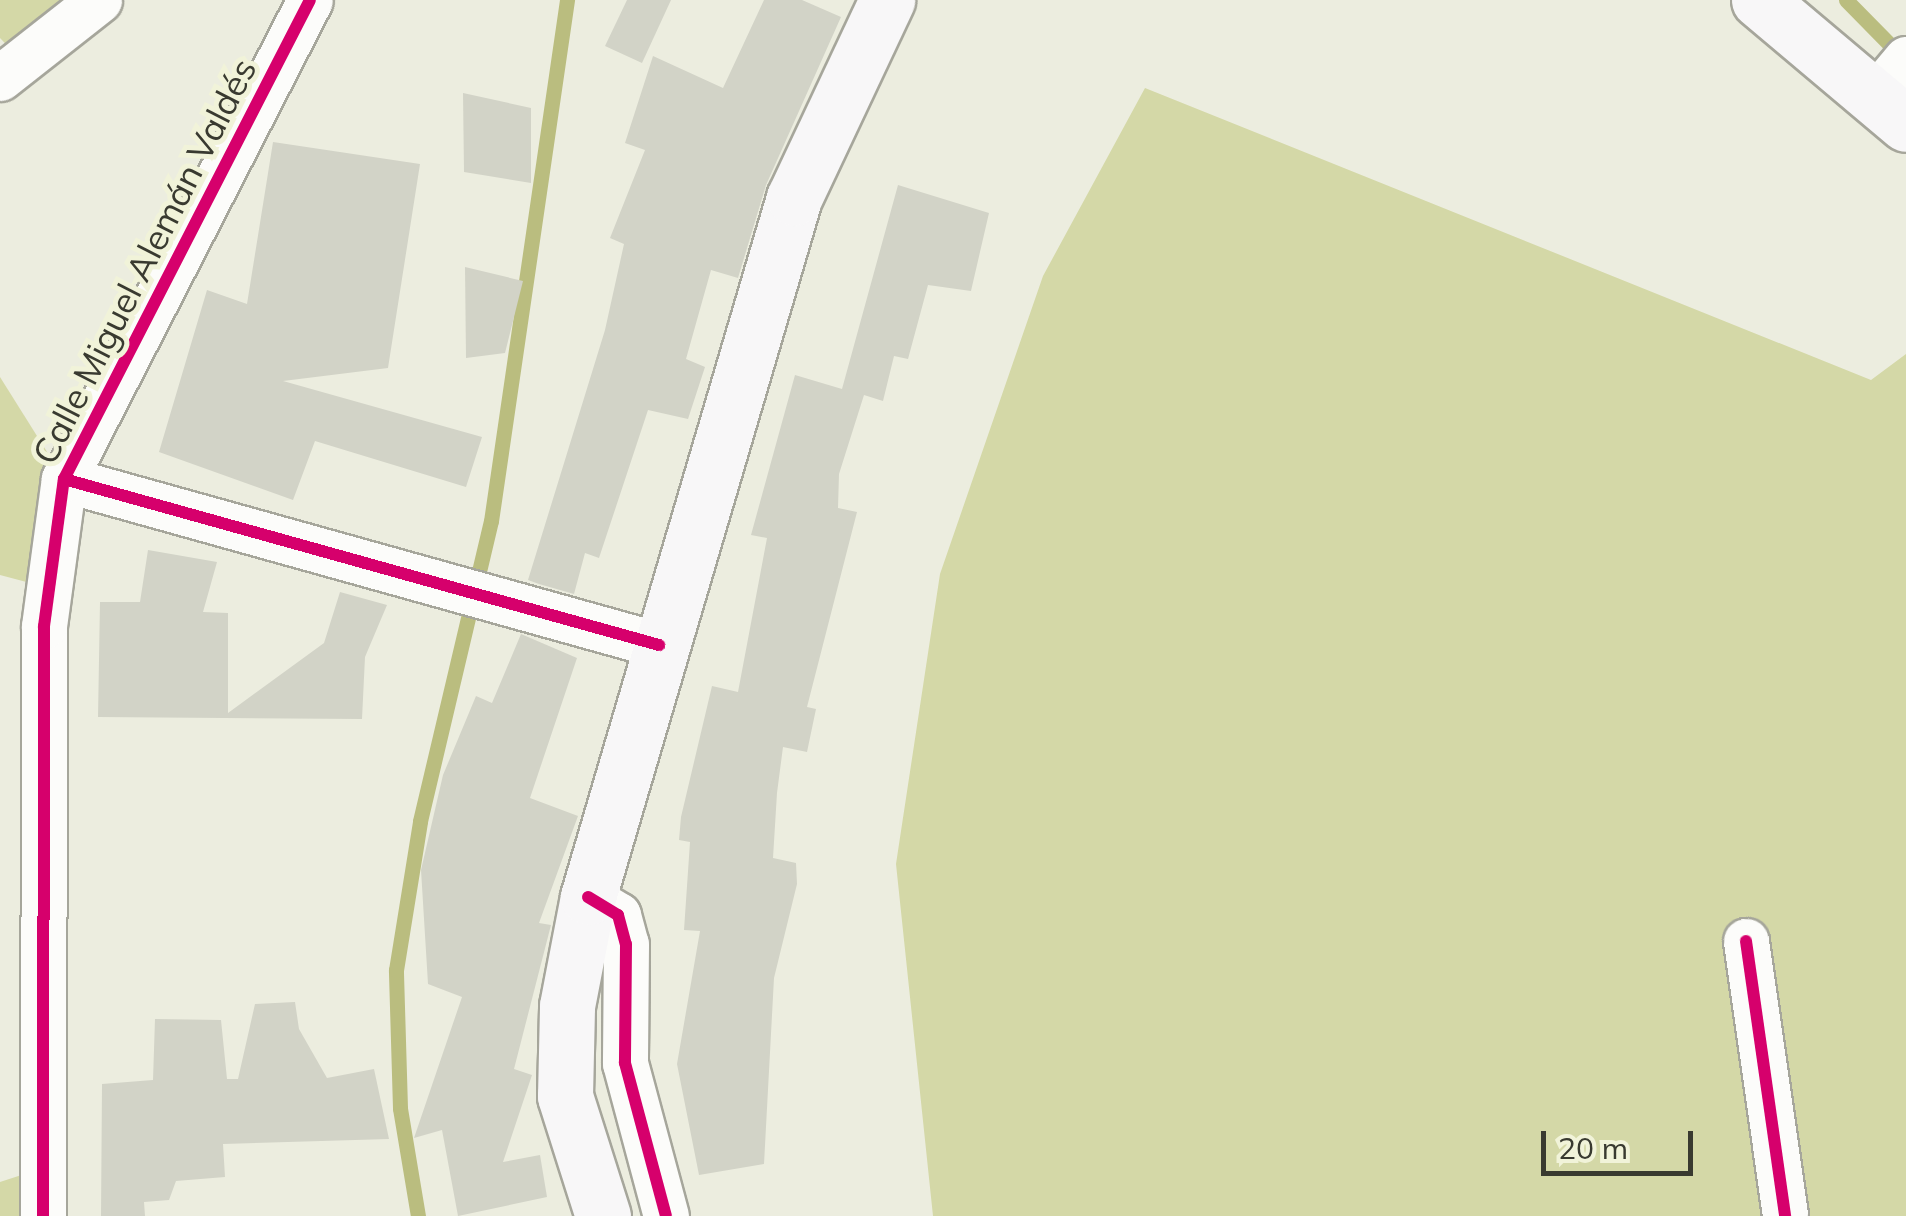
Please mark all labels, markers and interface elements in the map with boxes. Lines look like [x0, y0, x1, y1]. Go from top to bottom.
street label: Calle Miguel Alemán Valdés [23, 51, 265, 471]
scale bar [1546, 1111, 1698, 1173]
text: 20 m [1558, 1129, 1628, 1167]

